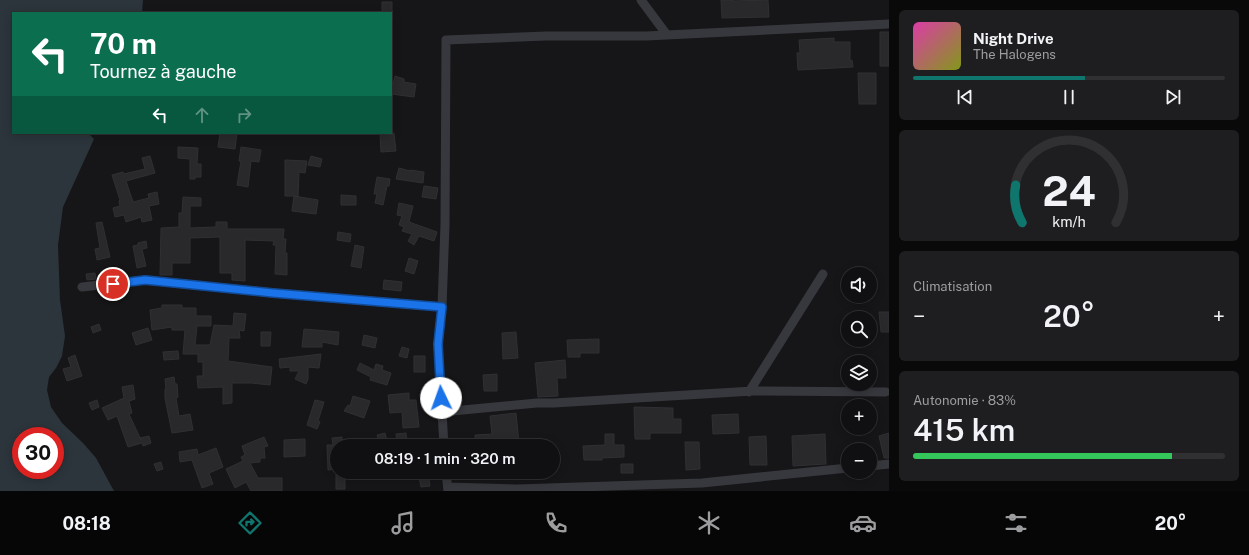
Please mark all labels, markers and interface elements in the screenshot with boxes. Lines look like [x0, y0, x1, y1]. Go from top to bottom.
text: 70 m [90, 27, 157, 60]
icon: left [24, 28, 76, 80]
text: Night Drive [973, 30, 1054, 47]
text: The Halogens [973, 47, 1056, 62]
text: Tournez à gauche [90, 61, 237, 82]
icon: previous [954, 86, 976, 108]
icon: pause [1058, 86, 1080, 108]
icon: next [1162, 86, 1184, 108]
icon: left [149, 104, 171, 126]
icon: ahead [191, 104, 213, 126]
icon: right [233, 104, 255, 126]
text: 24 [1042, 166, 1096, 215]
text: km/h [1052, 213, 1086, 230]
pin [96, 267, 130, 301]
map controls [841, 267, 877, 479]
button: sound [841, 267, 877, 303]
icon: arrive [102, 273, 124, 295]
text: Climatisation [913, 279, 992, 294]
text: 20° [1043, 298, 1095, 334]
text: − [913, 303, 925, 329]
text: + [1213, 303, 1225, 329]
button: search [841, 311, 877, 347]
button: layers [841, 355, 877, 391]
position arrow [420, 377, 462, 419]
text: Autonomie · 83% [913, 393, 1016, 408]
button: + [841, 399, 877, 435]
text: 415 km [913, 412, 1015, 448]
speed limit sign: 30 [12, 427, 64, 479]
button: − [841, 443, 877, 479]
text: 08:19 · 1 min · 320 m [374, 450, 516, 467]
icon: directions [236, 509, 264, 537]
icon: music [389, 509, 417, 537]
icon: phone [542, 509, 570, 537]
icon: climate [695, 509, 723, 537]
icon: car [849, 509, 877, 537]
icon: filters [1002, 509, 1030, 537]
text: 08:18 [63, 513, 111, 534]
text: 20° [1155, 513, 1186, 534]

